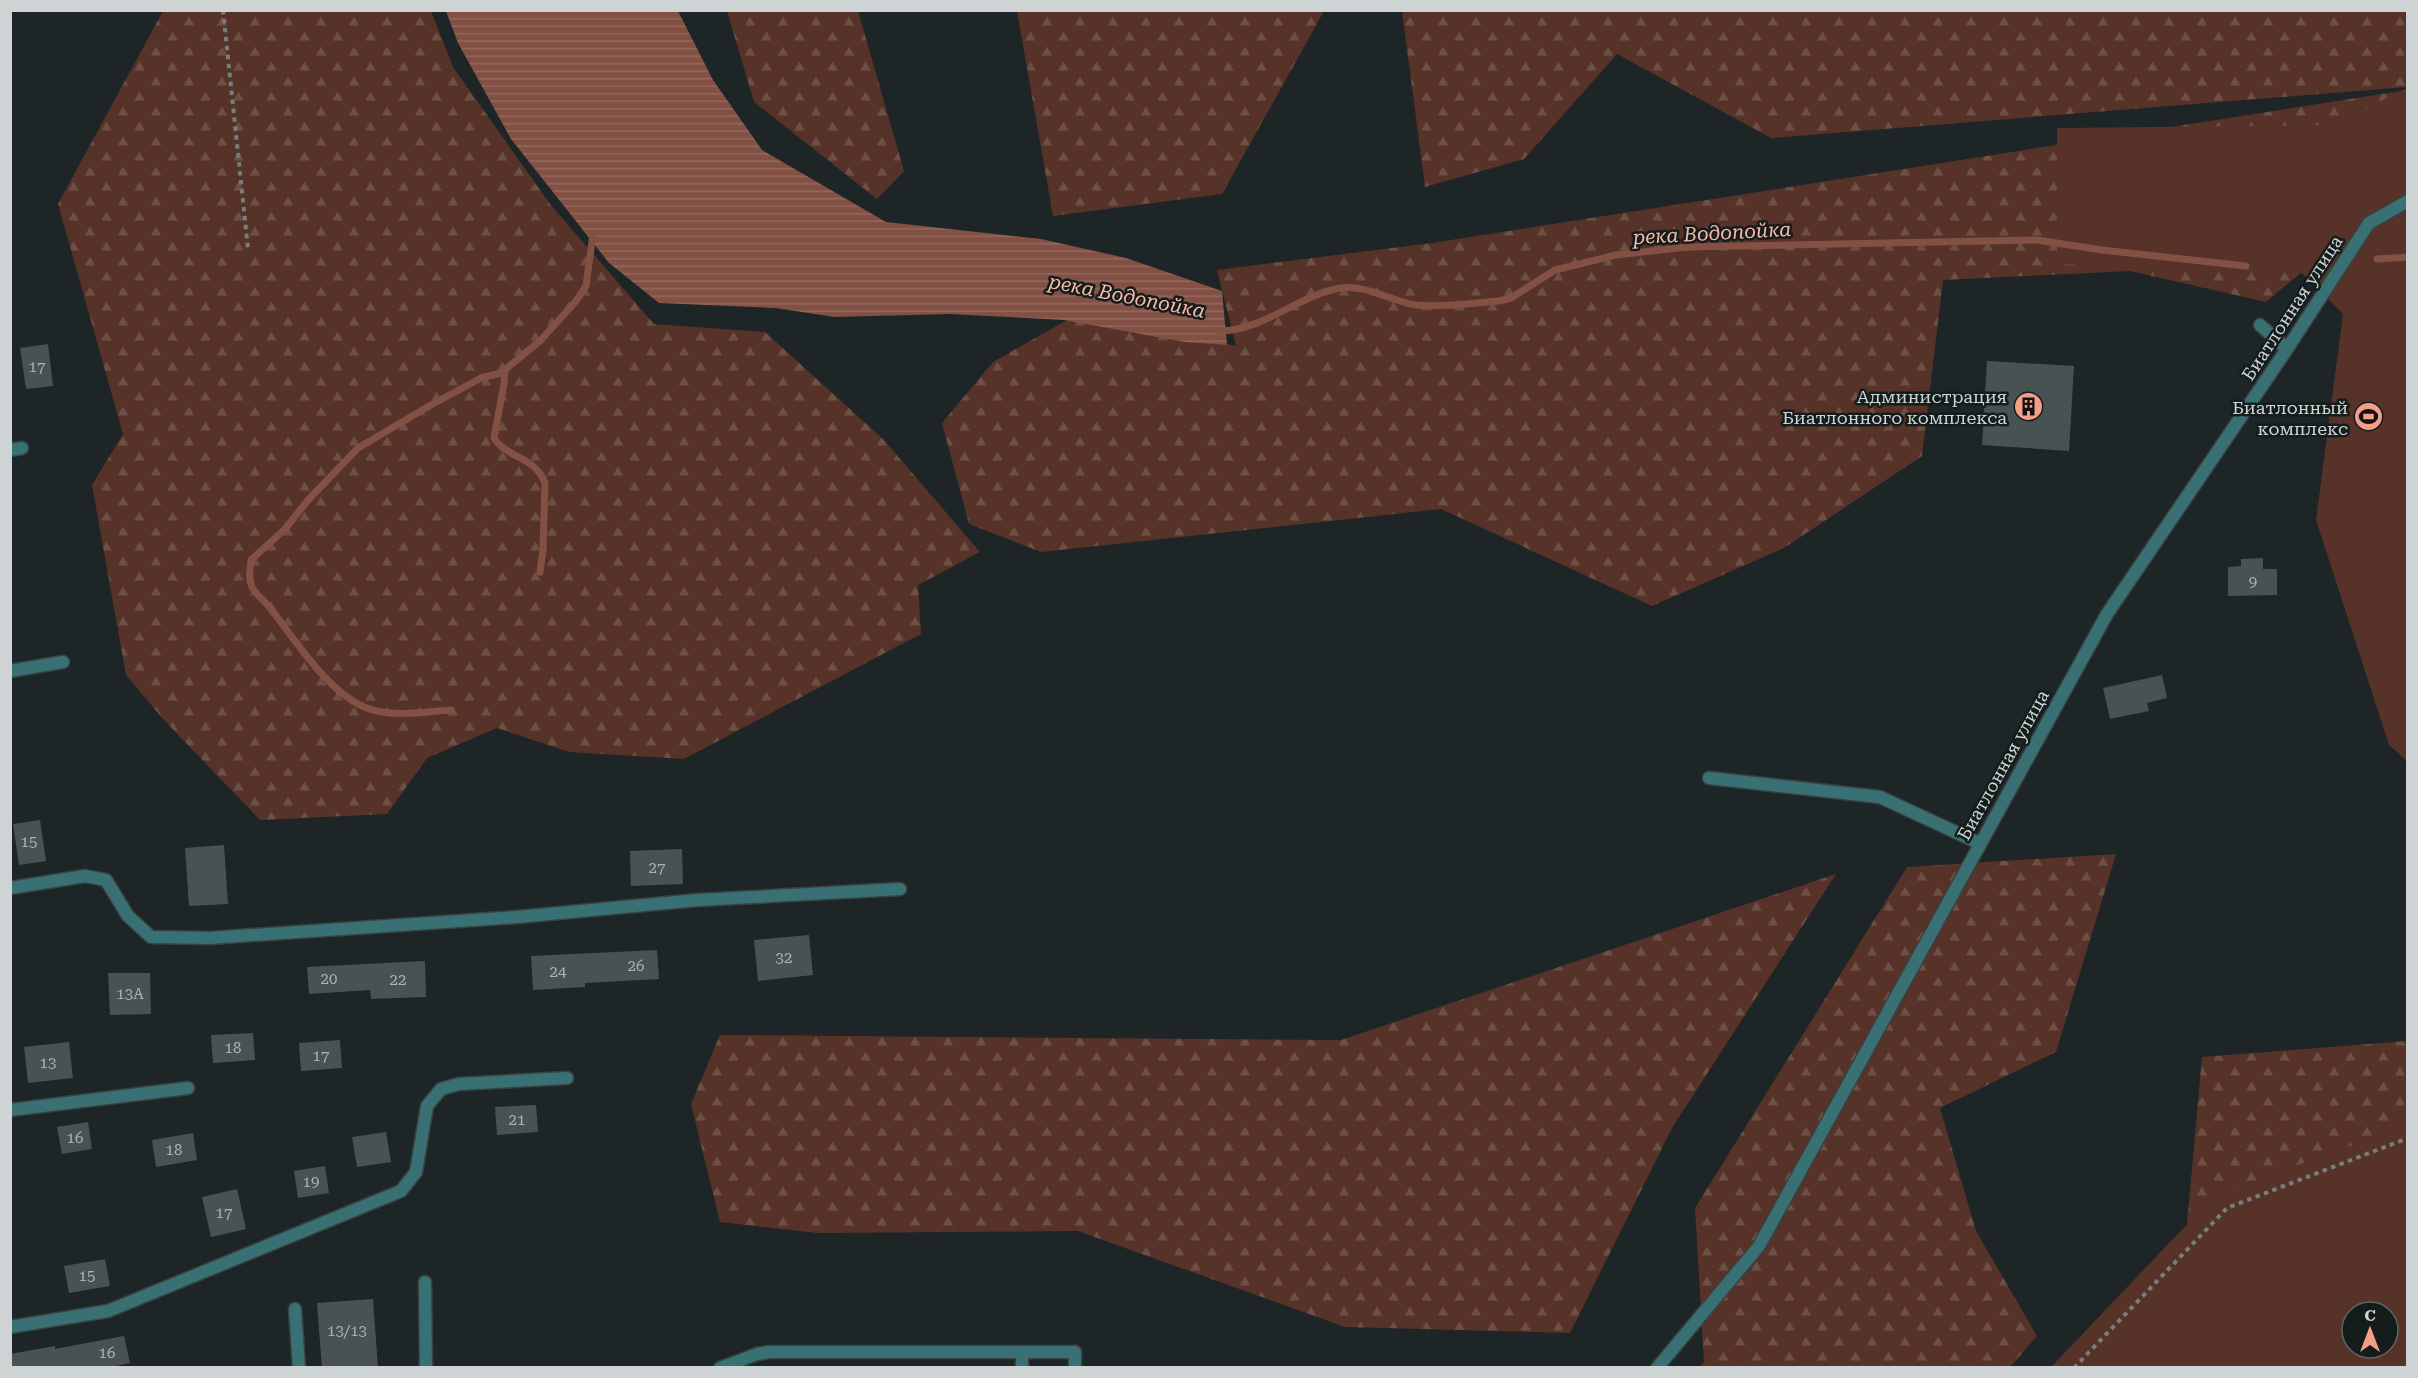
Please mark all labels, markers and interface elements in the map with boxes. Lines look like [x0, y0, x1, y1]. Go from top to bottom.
water label: река Водопойка [1630, 217, 1792, 249]
street label: Биатлонная улица [2237, 231, 2347, 384]
water label: река Водопойка [1045, 269, 1207, 323]
house number: 17 [29, 358, 45, 376]
place label: Администрация Биатлонного комплекса [1782, 386, 2007, 428]
building icon: Администрация Биатлонного комплекса [2012, 390, 2044, 422]
place label: Биатлонный комплекс [2232, 397, 2348, 439]
sports icon: Биатлонный комплекс [2353, 401, 2385, 433]
house number: 9 [2249, 573, 2257, 591]
street label: Биатлонная улица [1953, 686, 2053, 844]
house number: 15 [21, 833, 37, 851]
house number: 27 [649, 859, 665, 877]
house number: 32 [776, 949, 792, 967]
house number: 26 [628, 957, 644, 975]
house number: 24 [550, 963, 567, 981]
house number: 20 [321, 970, 337, 988]
house number: 22 [390, 971, 406, 989]
house number: 13А [116, 985, 144, 1003]
house number: 18 [225, 1039, 241, 1057]
house number: 17 [313, 1047, 329, 1065]
house number: 13 [40, 1054, 56, 1072]
house number: 21 [509, 1111, 525, 1129]
house number: 16 [67, 1129, 83, 1147]
house number: 18 [166, 1141, 182, 1159]
house number: 19 [303, 1173, 319, 1191]
house number: 17 [216, 1204, 232, 1222]
house number: 15 [79, 1267, 95, 1285]
north arrow [2340, 1300, 2400, 1360]
text: С [2364, 1306, 2376, 1325]
house number: 13/13 [327, 1322, 367, 1340]
house number: 16 [99, 1344, 115, 1362]

